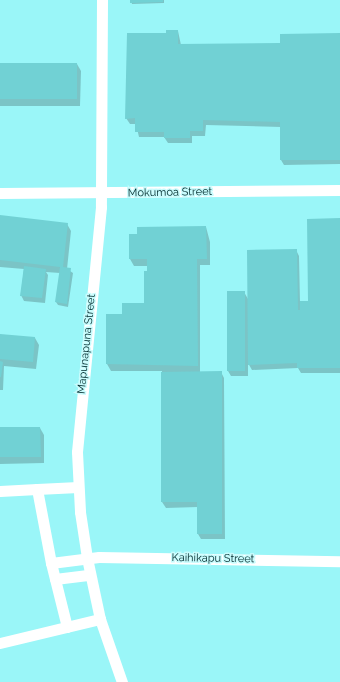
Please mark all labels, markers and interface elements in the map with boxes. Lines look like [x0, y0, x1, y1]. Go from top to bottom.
street label: Mokumoa Street [128, 186, 212, 200]
street label: Mapunapuna Street [75, 293, 99, 395]
street label: Kaihikapu Street [172, 552, 254, 566]

